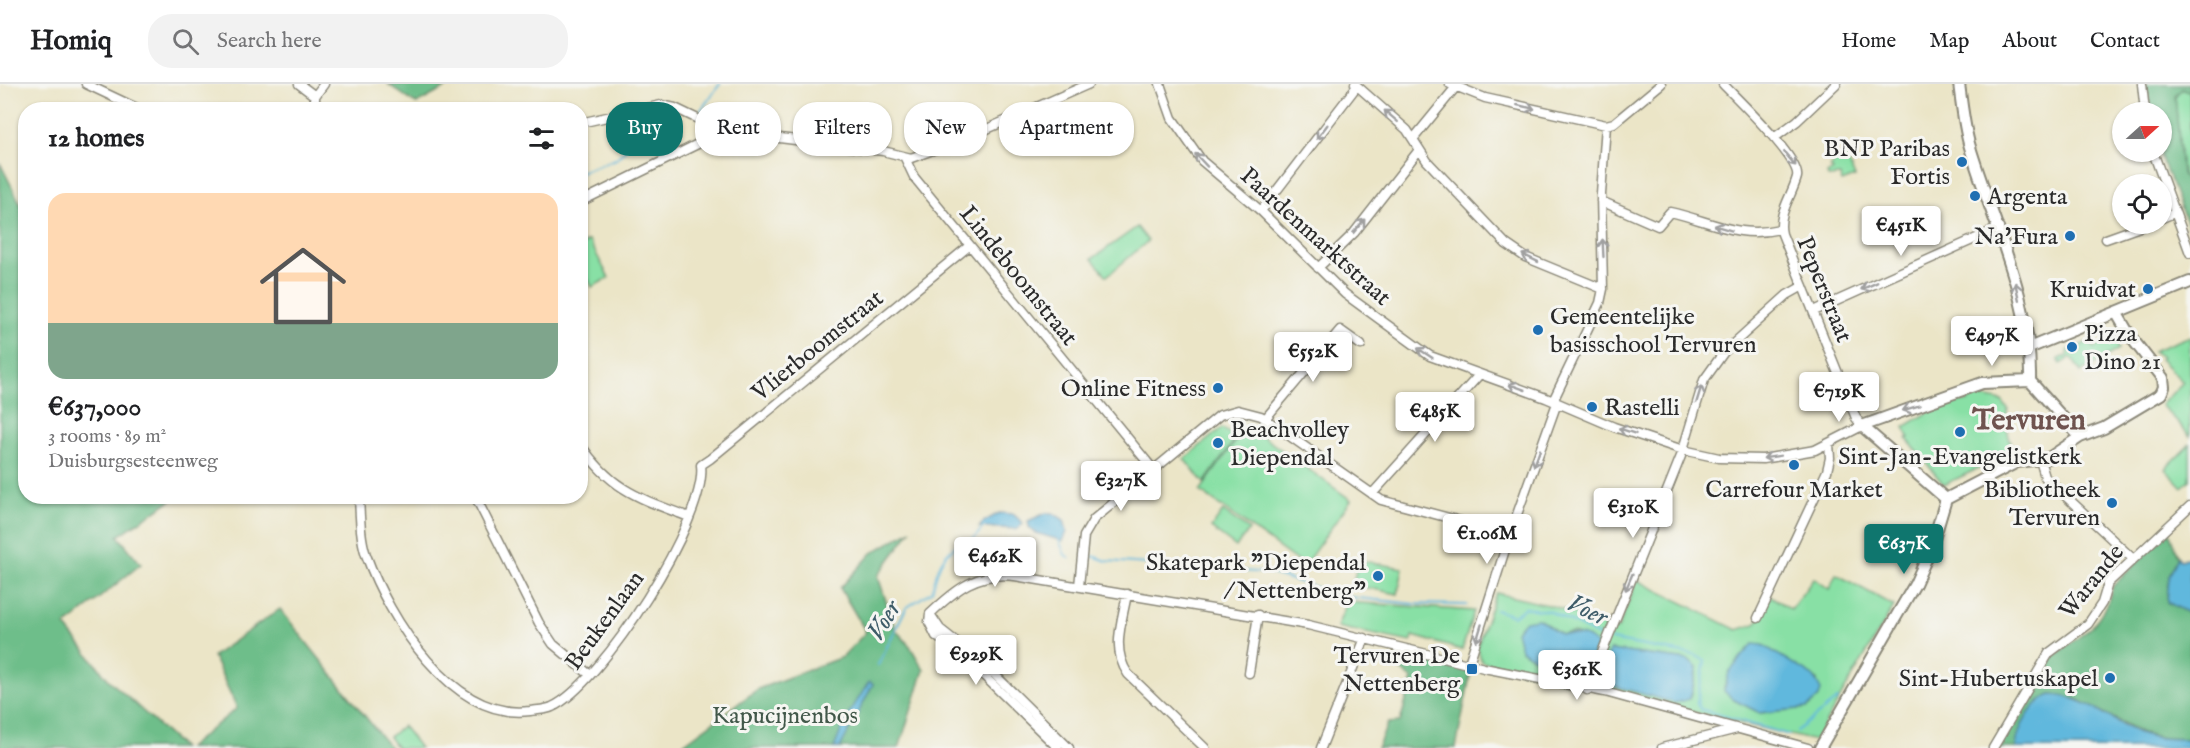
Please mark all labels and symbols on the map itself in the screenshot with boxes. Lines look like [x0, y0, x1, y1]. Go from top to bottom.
one-way arrow [1516, 102, 1535, 113]
north arrow [2112, 102, 2172, 162]
one-way arrow [1384, 109, 1399, 123]
one-way arrow [1315, 124, 1328, 140]
place label: BNP Paribas Fortis [1824, 134, 1950, 193]
one-way arrow [1783, 151, 1796, 167]
one-way arrow [1194, 152, 1208, 167]
marker: BNP Paribas Fortis [1955, 155, 1969, 169]
street label: Paardenmarktstraat [1233, 161, 1397, 313]
place label: Argenta [1986, 182, 2068, 213]
marker: Argenta [1968, 189, 1982, 203]
street label: Lindeboomstraat [952, 199, 1084, 352]
pin: €451K [1859, 206, 1943, 257]
one-way arrow [1353, 219, 1366, 235]
one-way arrow [1714, 222, 1733, 233]
place label: Na'Fura [1974, 222, 2059, 253]
marker: Na'Fura [2063, 229, 2077, 243]
street label: Peperstraat [1788, 232, 1859, 347]
one-way arrow [1597, 239, 1608, 259]
one-way arrow [1521, 252, 1539, 264]
place label: Kruidvat [2049, 275, 2136, 306]
one-way arrow [1861, 281, 1879, 292]
one-way arrow [2011, 281, 2022, 301]
marker: Kruidvat [2141, 282, 2155, 296]
street label: Vlierboomstraat [745, 284, 890, 409]
place label: Gemeentelijke basisschool Tervuren [1550, 302, 1757, 361]
pin: €497K [1950, 316, 2034, 367]
place label: Pizza Dino 21 [2084, 319, 2161, 378]
marker: Gemeentelijke basisschool Tervuren [1531, 323, 1545, 337]
pin: €552K [1271, 332, 1355, 383]
marker: Pizza Dino 21 [2065, 340, 2079, 354]
one-way arrow [1417, 346, 1434, 359]
pin: €719K [1797, 372, 1881, 423]
place label: Online Fitness [1061, 374, 1206, 405]
marker: Online Fitness [1211, 381, 1225, 395]
one-way arrow [1508, 381, 1526, 392]
one-way arrow [1694, 385, 1705, 404]
pin: €485K [1393, 392, 1477, 443]
place label: Rastelli [1604, 393, 1680, 424]
marker: Rastelli [1585, 400, 1599, 414]
district label: Tervuren [1971, 402, 2086, 440]
one-way arrow [1902, 403, 1921, 414]
place label: Beachvolley Diependal [1230, 415, 1349, 474]
one-way arrow [1618, 425, 1637, 436]
marker: Sint-Jan-Evangelistkerk [1953, 425, 1967, 439]
marker: Beachvolley Diependal [1211, 436, 1225, 450]
place label: Sint-Jan-Evangelistkerk [1838, 442, 2082, 473]
one-way arrow [1531, 448, 1542, 467]
one-way arrow [1763, 452, 1783, 463]
marker: Carrefour Market [1787, 458, 1801, 472]
pin: €327K [1079, 461, 1163, 512]
place label: Carrefour Market [1705, 475, 1883, 506]
place label: Bibliotheek Tervuren [1983, 475, 2100, 534]
pin: €310K [1591, 488, 1675, 539]
marker: Bibliotheek Tervuren [2105, 496, 2119, 510]
pin: €1.06M [1438, 514, 1536, 565]
pin: €637K [1862, 524, 1946, 575]
pin: €462K [953, 537, 1037, 588]
street label: Warande [2053, 538, 2132, 626]
place label: Skatepark "Diependal / Nettenberg" [1146, 548, 1366, 607]
street label: Beukenlaan [559, 565, 652, 677]
marker: Skatepark "Diependal / Nettenberg" [1371, 569, 1385, 583]
one-way arrow [1623, 573, 1634, 591]
water label: Voer [1562, 587, 1614, 634]
water label: Voer [860, 594, 910, 647]
one-way arrow [1472, 623, 1483, 642]
pin: €929K [934, 635, 1018, 686]
place label: Tervuren De Nettenberg [1334, 641, 1461, 700]
pin: €361K [1535, 650, 1619, 701]
marker: Tervuren De Nettenberg [1465, 662, 1479, 676]
place label: Sint-Hubertuskapel [1899, 664, 2098, 695]
marker: Sint-Hubertuskapel [2103, 671, 2117, 685]
park label: Kapucijnenbos [712, 701, 858, 732]

